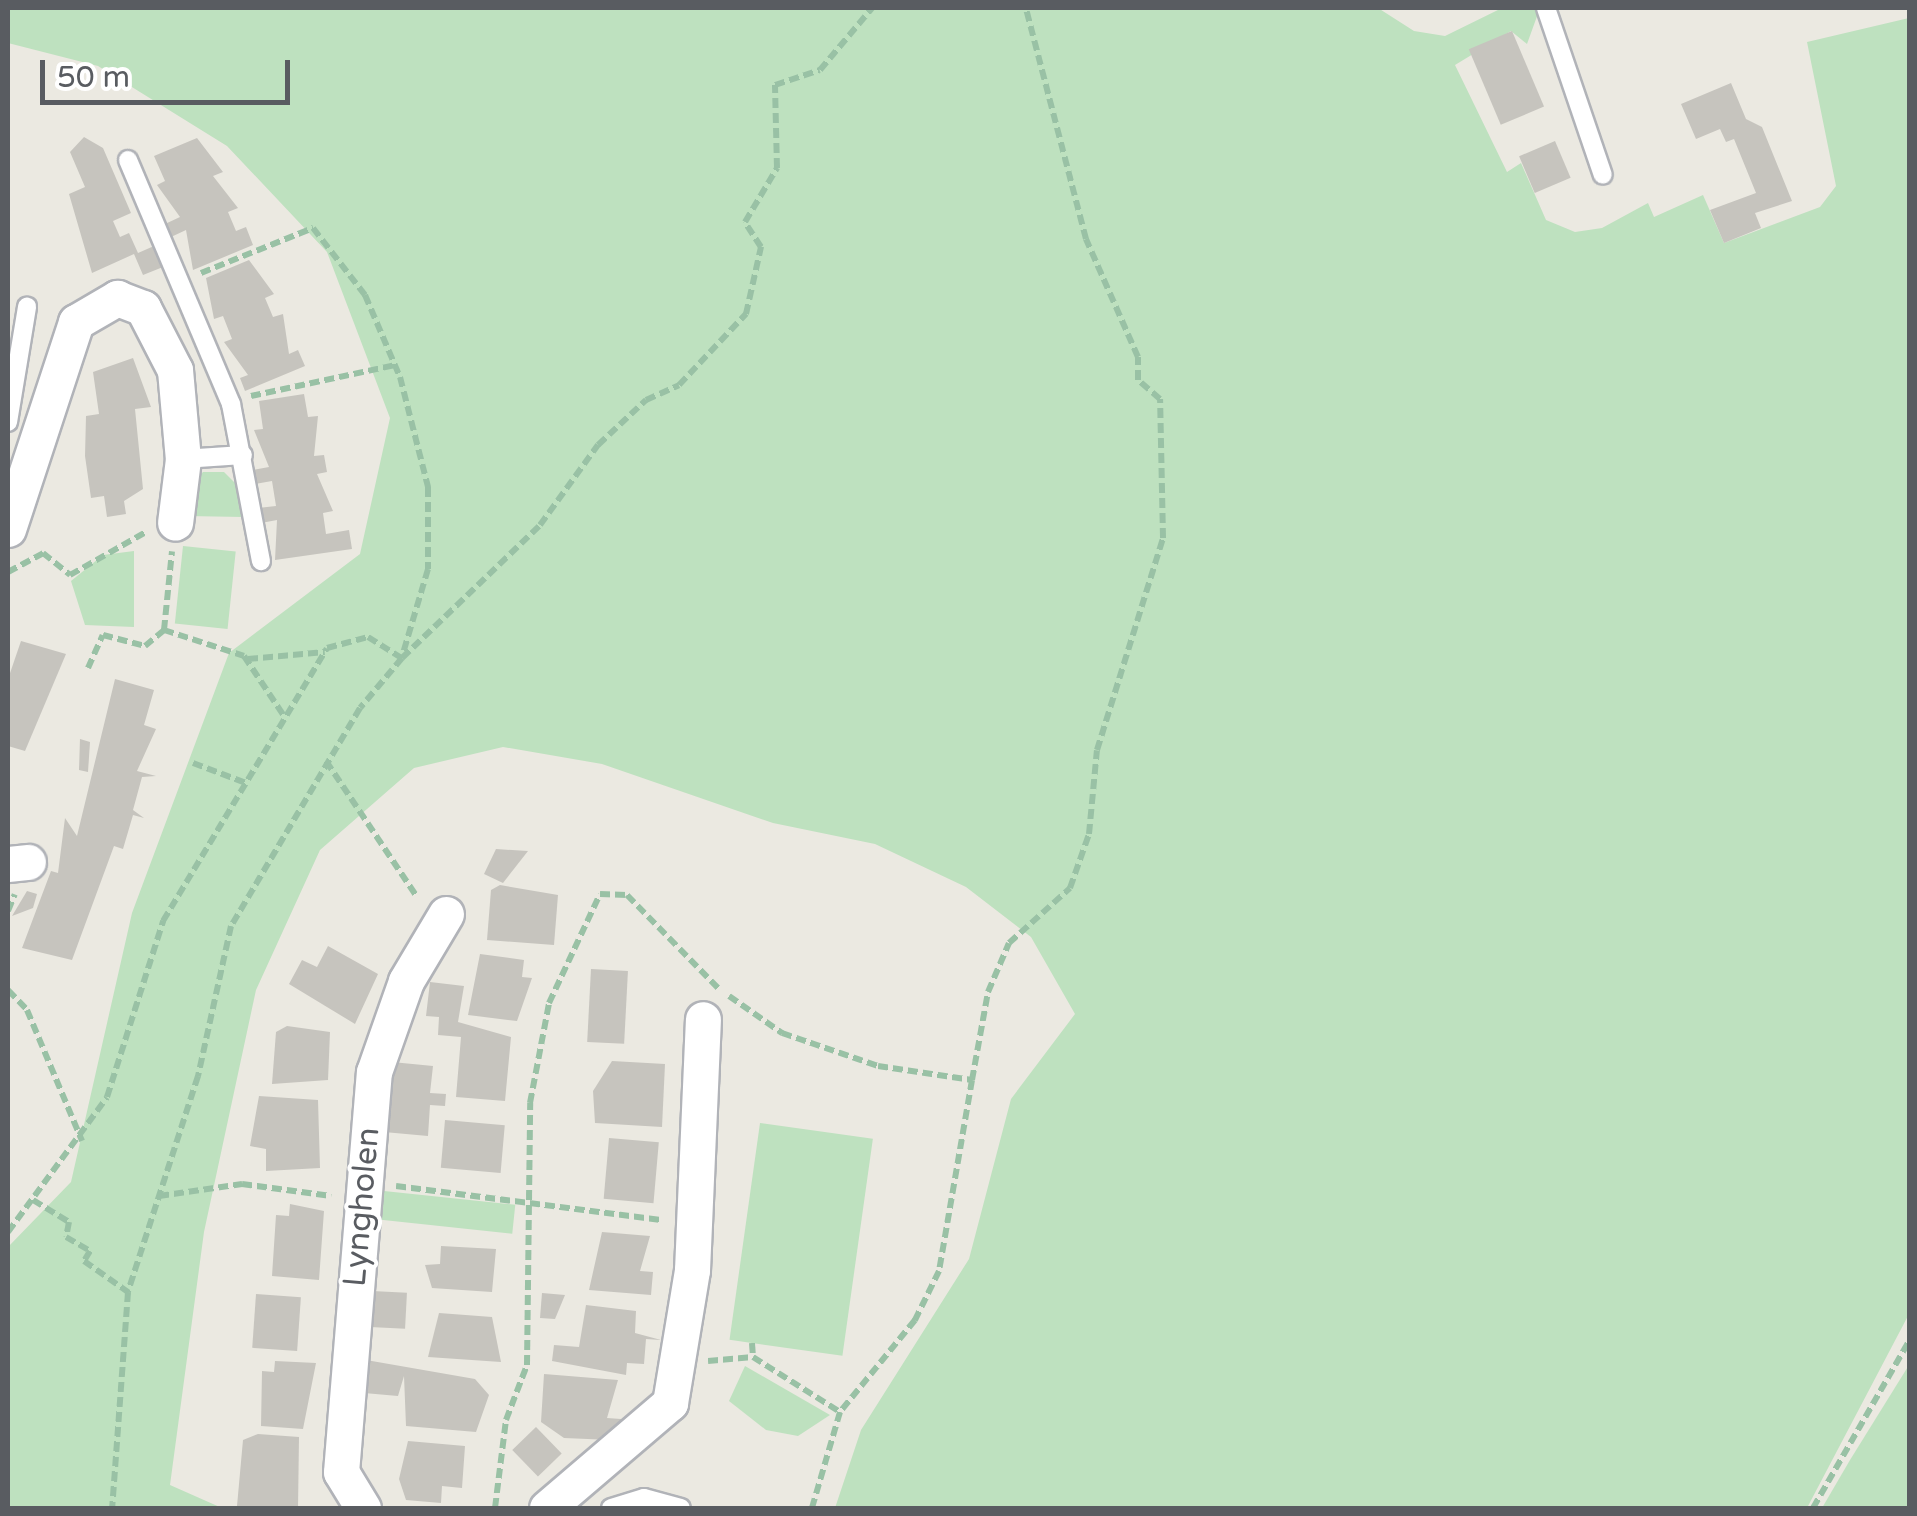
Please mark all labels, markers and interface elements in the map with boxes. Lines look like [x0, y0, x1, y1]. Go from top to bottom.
scale bar [45, 40, 295, 102]
text: 50 m [57, 59, 130, 96]
street label: Lyngholen [336, 1126, 388, 1288]

